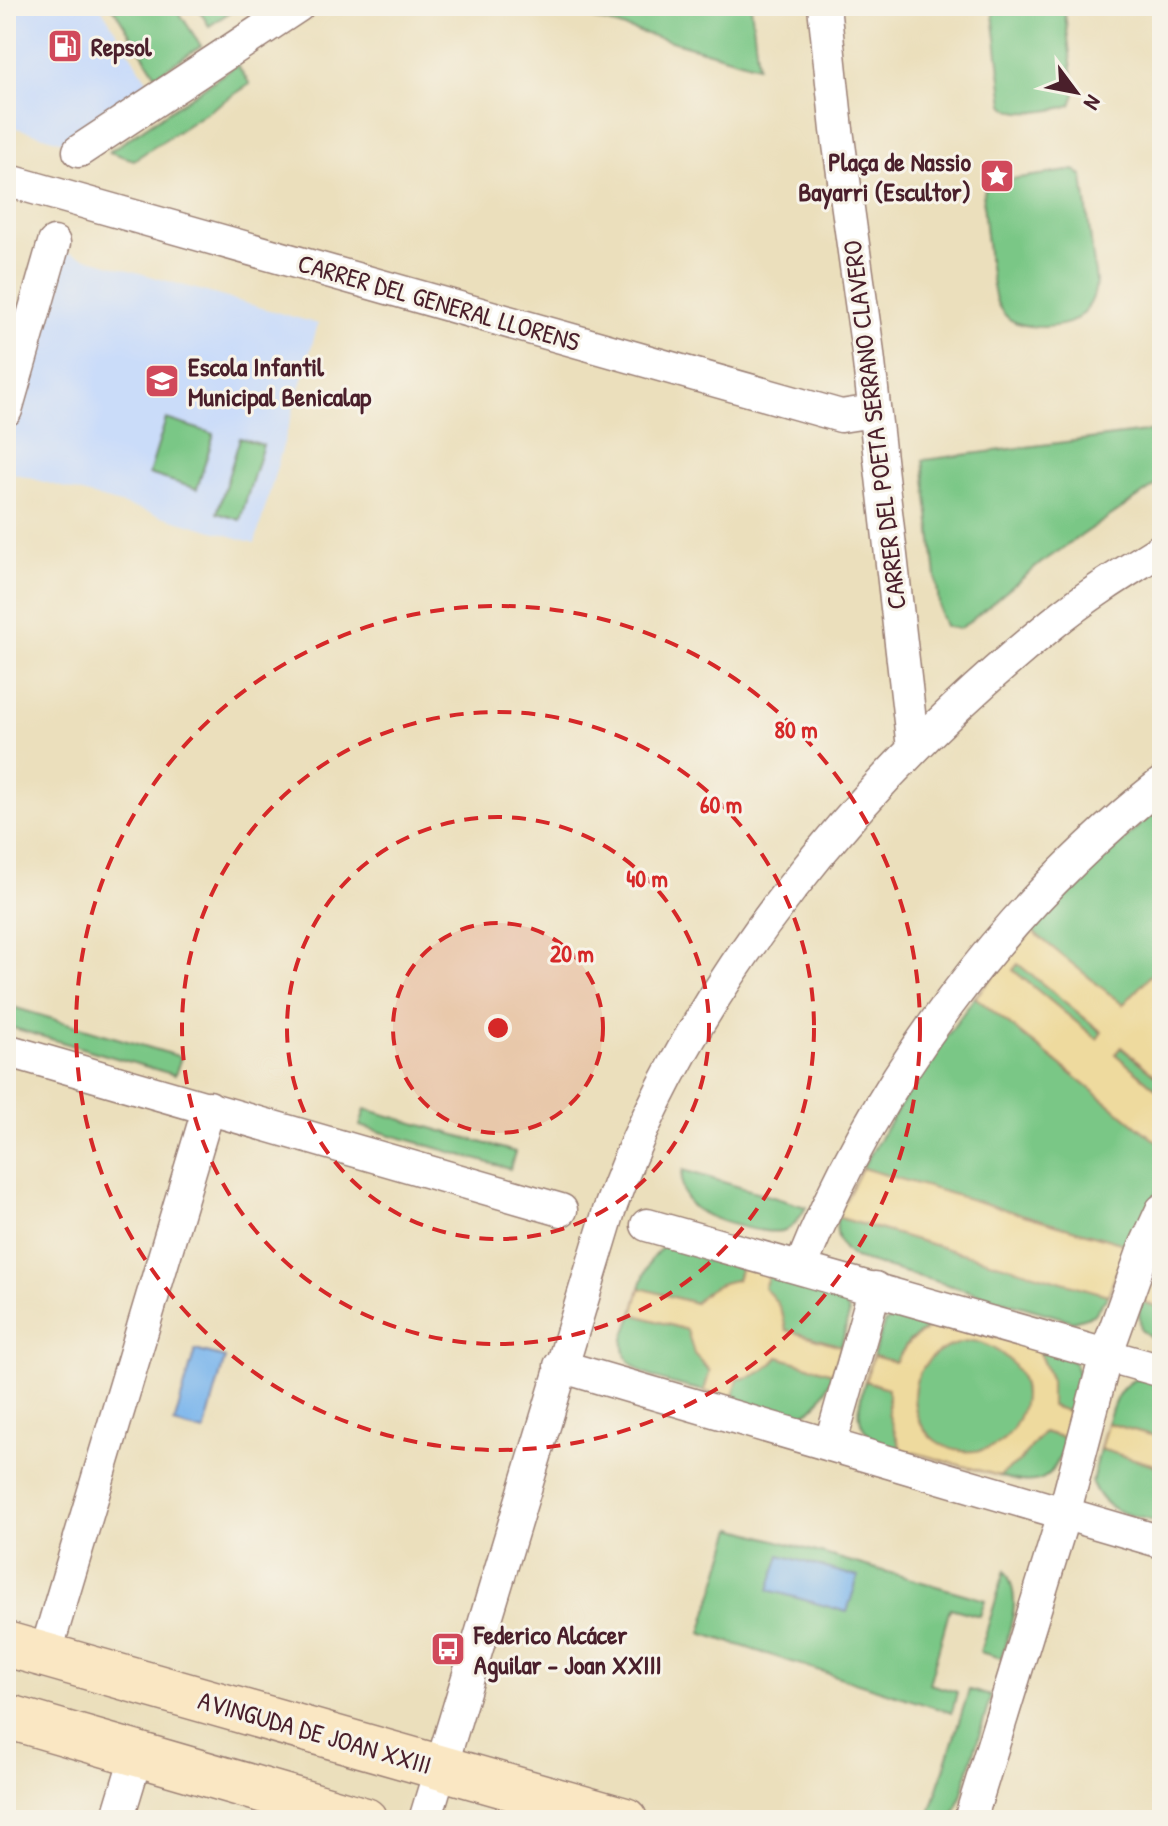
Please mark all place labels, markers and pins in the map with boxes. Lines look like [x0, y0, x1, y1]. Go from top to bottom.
fuel station icon: Repsol [46, 27, 84, 65]
place label: Repsol [91, 29, 153, 65]
place label: Plaça de Nassio Bayarri (Escultor) [798, 144, 972, 210]
place icon: Plaça de Nassio Bayarri (Escultor) [978, 157, 1016, 195]
place label: Escola Infantil Municipal Benicalap [188, 349, 372, 415]
school or university icon: Escola Infantil Municipal Benicalap [143, 362, 181, 400]
centre of rings [484, 1014, 512, 1042]
place label: Federico Alcácer Aguilar - Joan XXIII [473, 1617, 662, 1683]
bus stop icon: Federico Alcácer Aguilar - Joan XXIII [429, 1630, 467, 1668]

